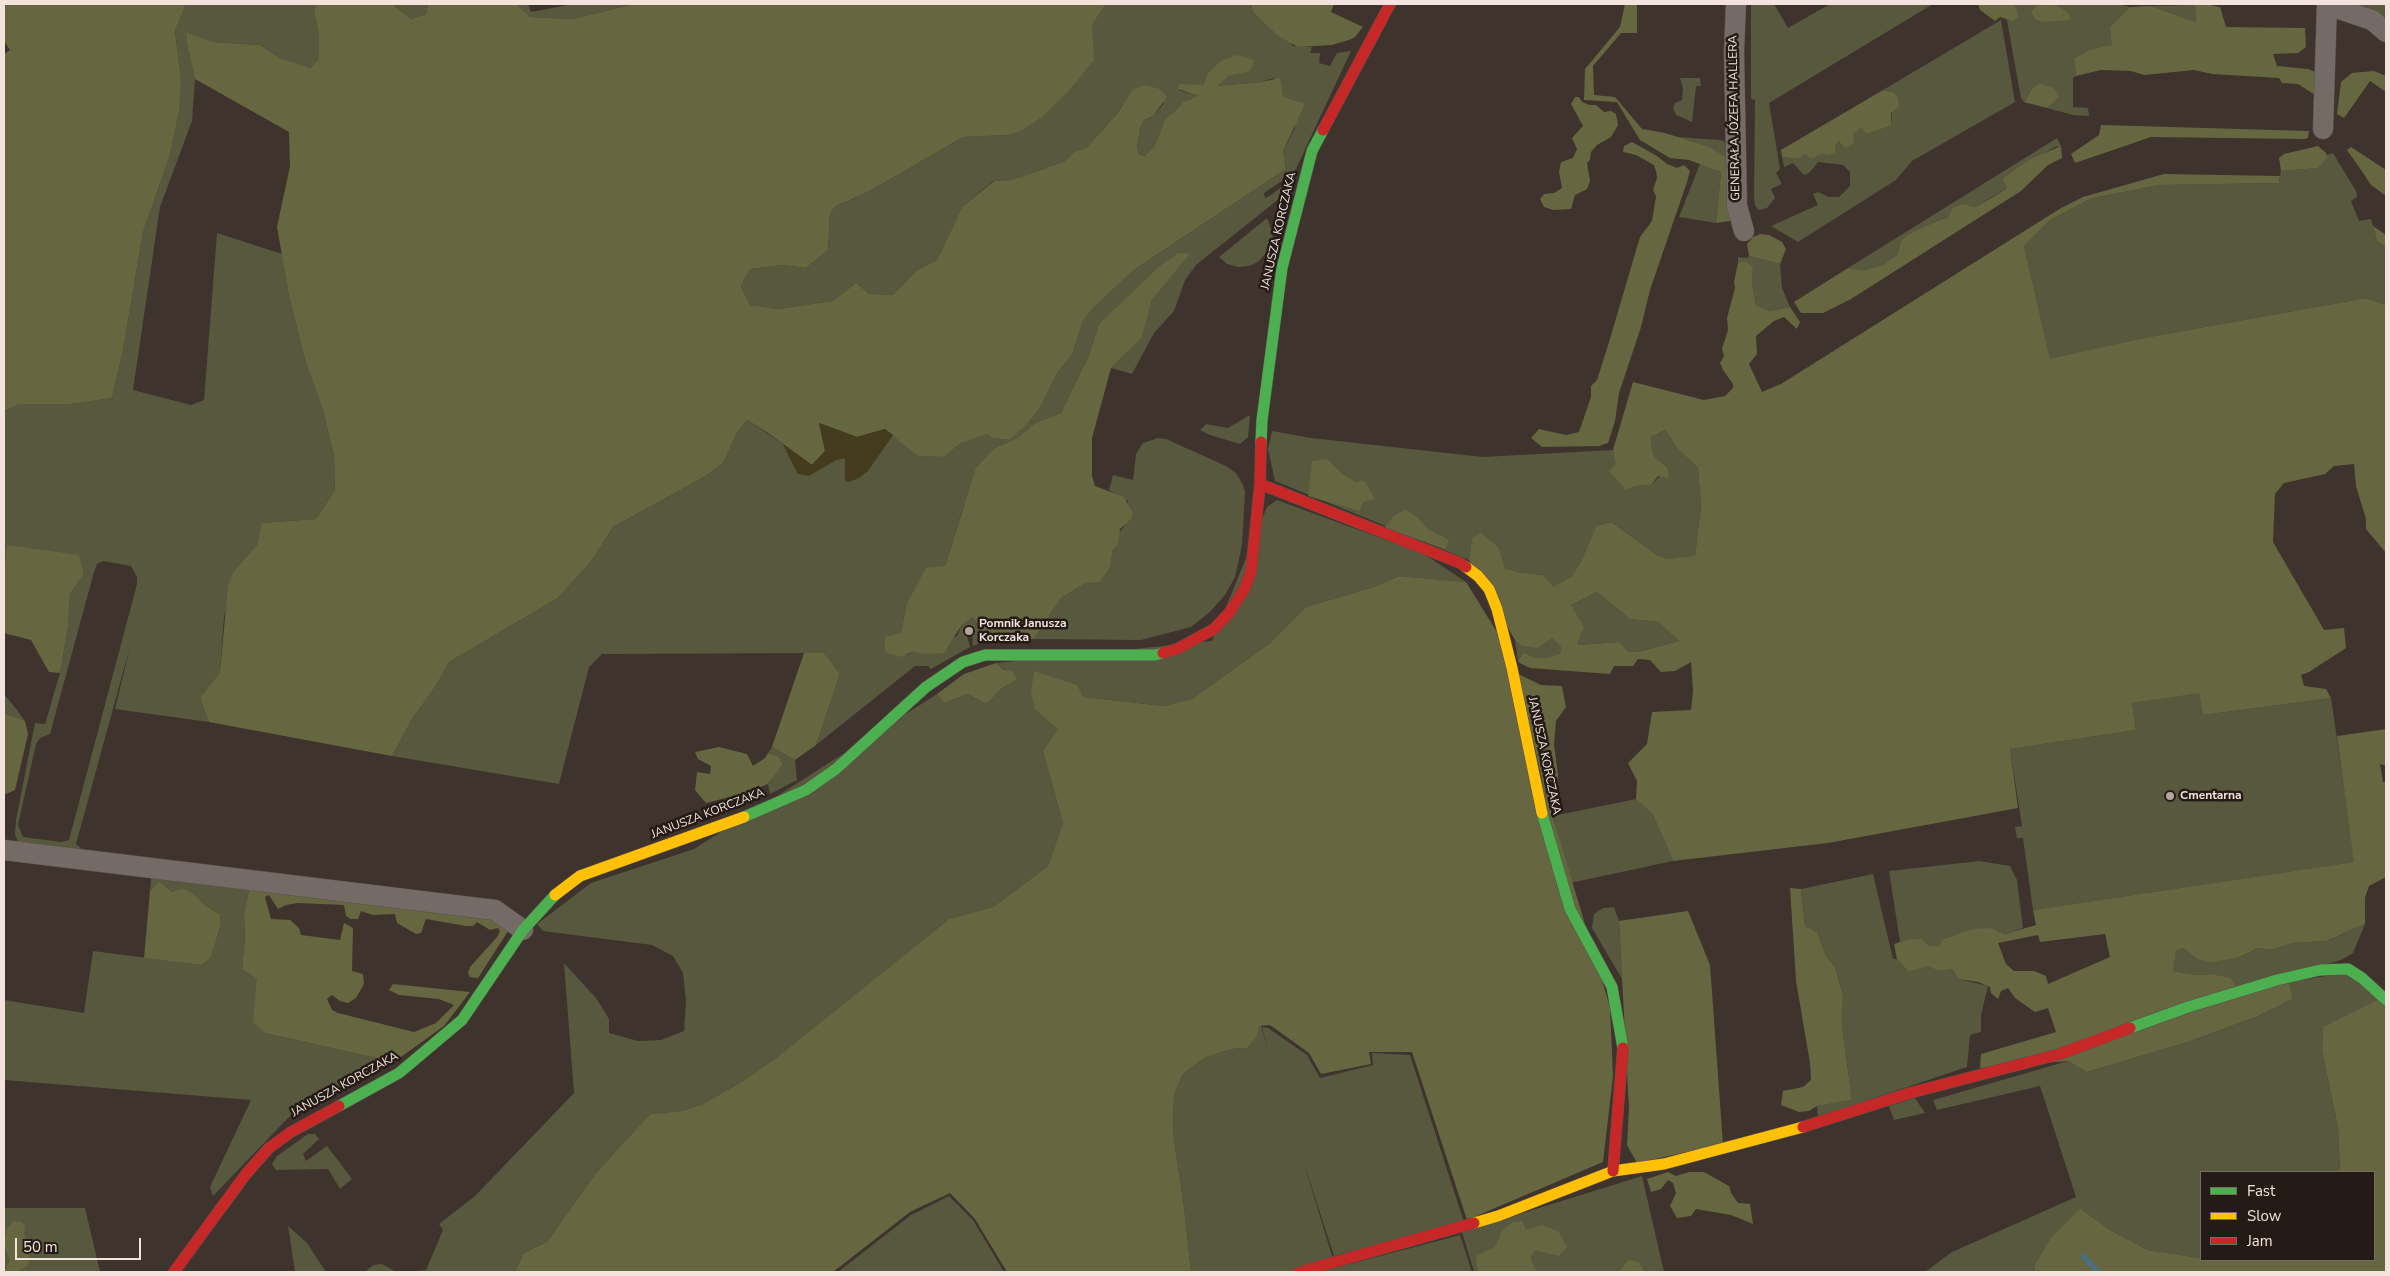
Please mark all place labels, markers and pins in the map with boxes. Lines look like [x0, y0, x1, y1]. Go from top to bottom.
place label: Pomnik Janusza Korczaka [979, 617, 1066, 645]
marker: Pomnik Janusza Korczaka [963, 625, 975, 637]
place label: Cmentarna [2180, 789, 2242, 803]
marker: Cmentarna [2164, 790, 2176, 802]

